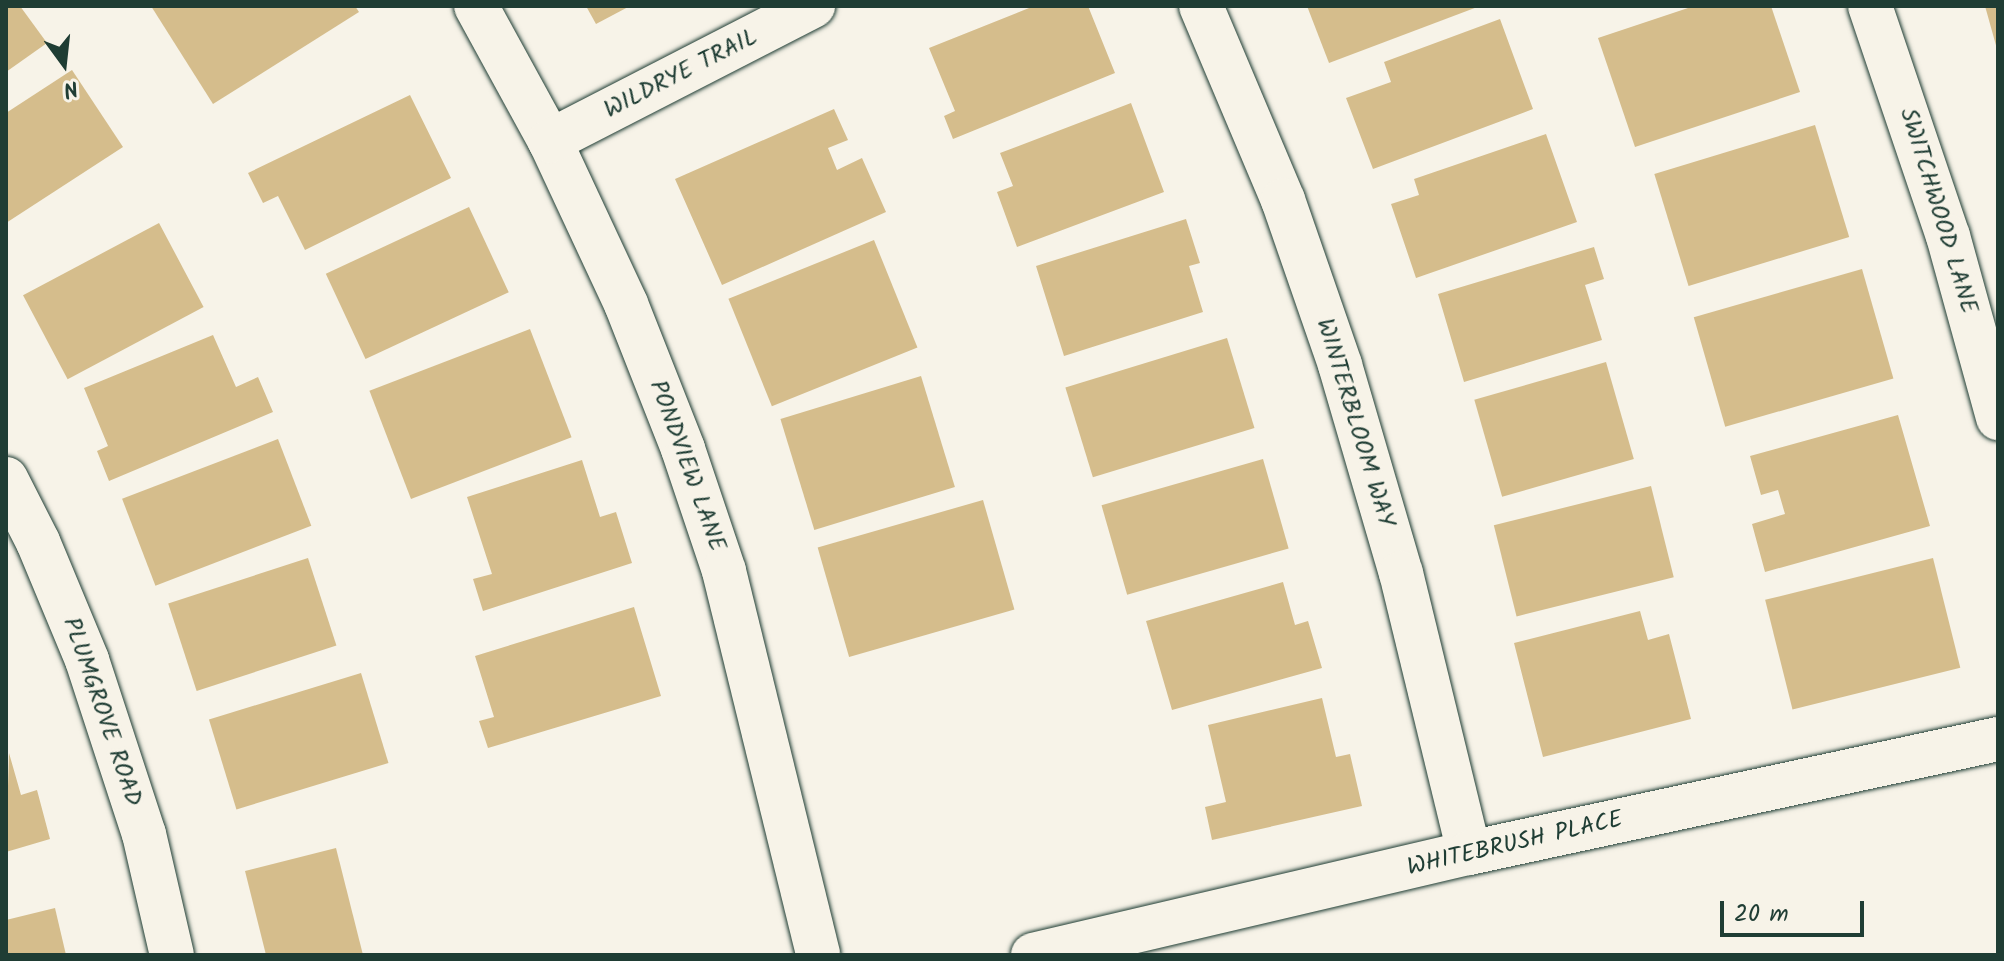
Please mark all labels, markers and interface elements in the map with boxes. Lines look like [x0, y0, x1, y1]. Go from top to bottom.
street label: WILDRYE TRAIL [600, 23, 762, 125]
north arrow [24, 24, 104, 104]
text: N [59, 69, 82, 106]
street label: SWITCHWOOD LANE [1893, 105, 1983, 317]
street label: WINTERBLOOM WAY [1310, 315, 1400, 531]
street label: PONDVIEW LANE [643, 376, 731, 556]
street label: PLUMGROVE ROAD [56, 614, 148, 810]
street label: WHITEBRUSH PLACE [1404, 805, 1626, 883]
scale bar [1724, 885, 1868, 935]
text: 20 m [1734, 895, 1789, 934]

